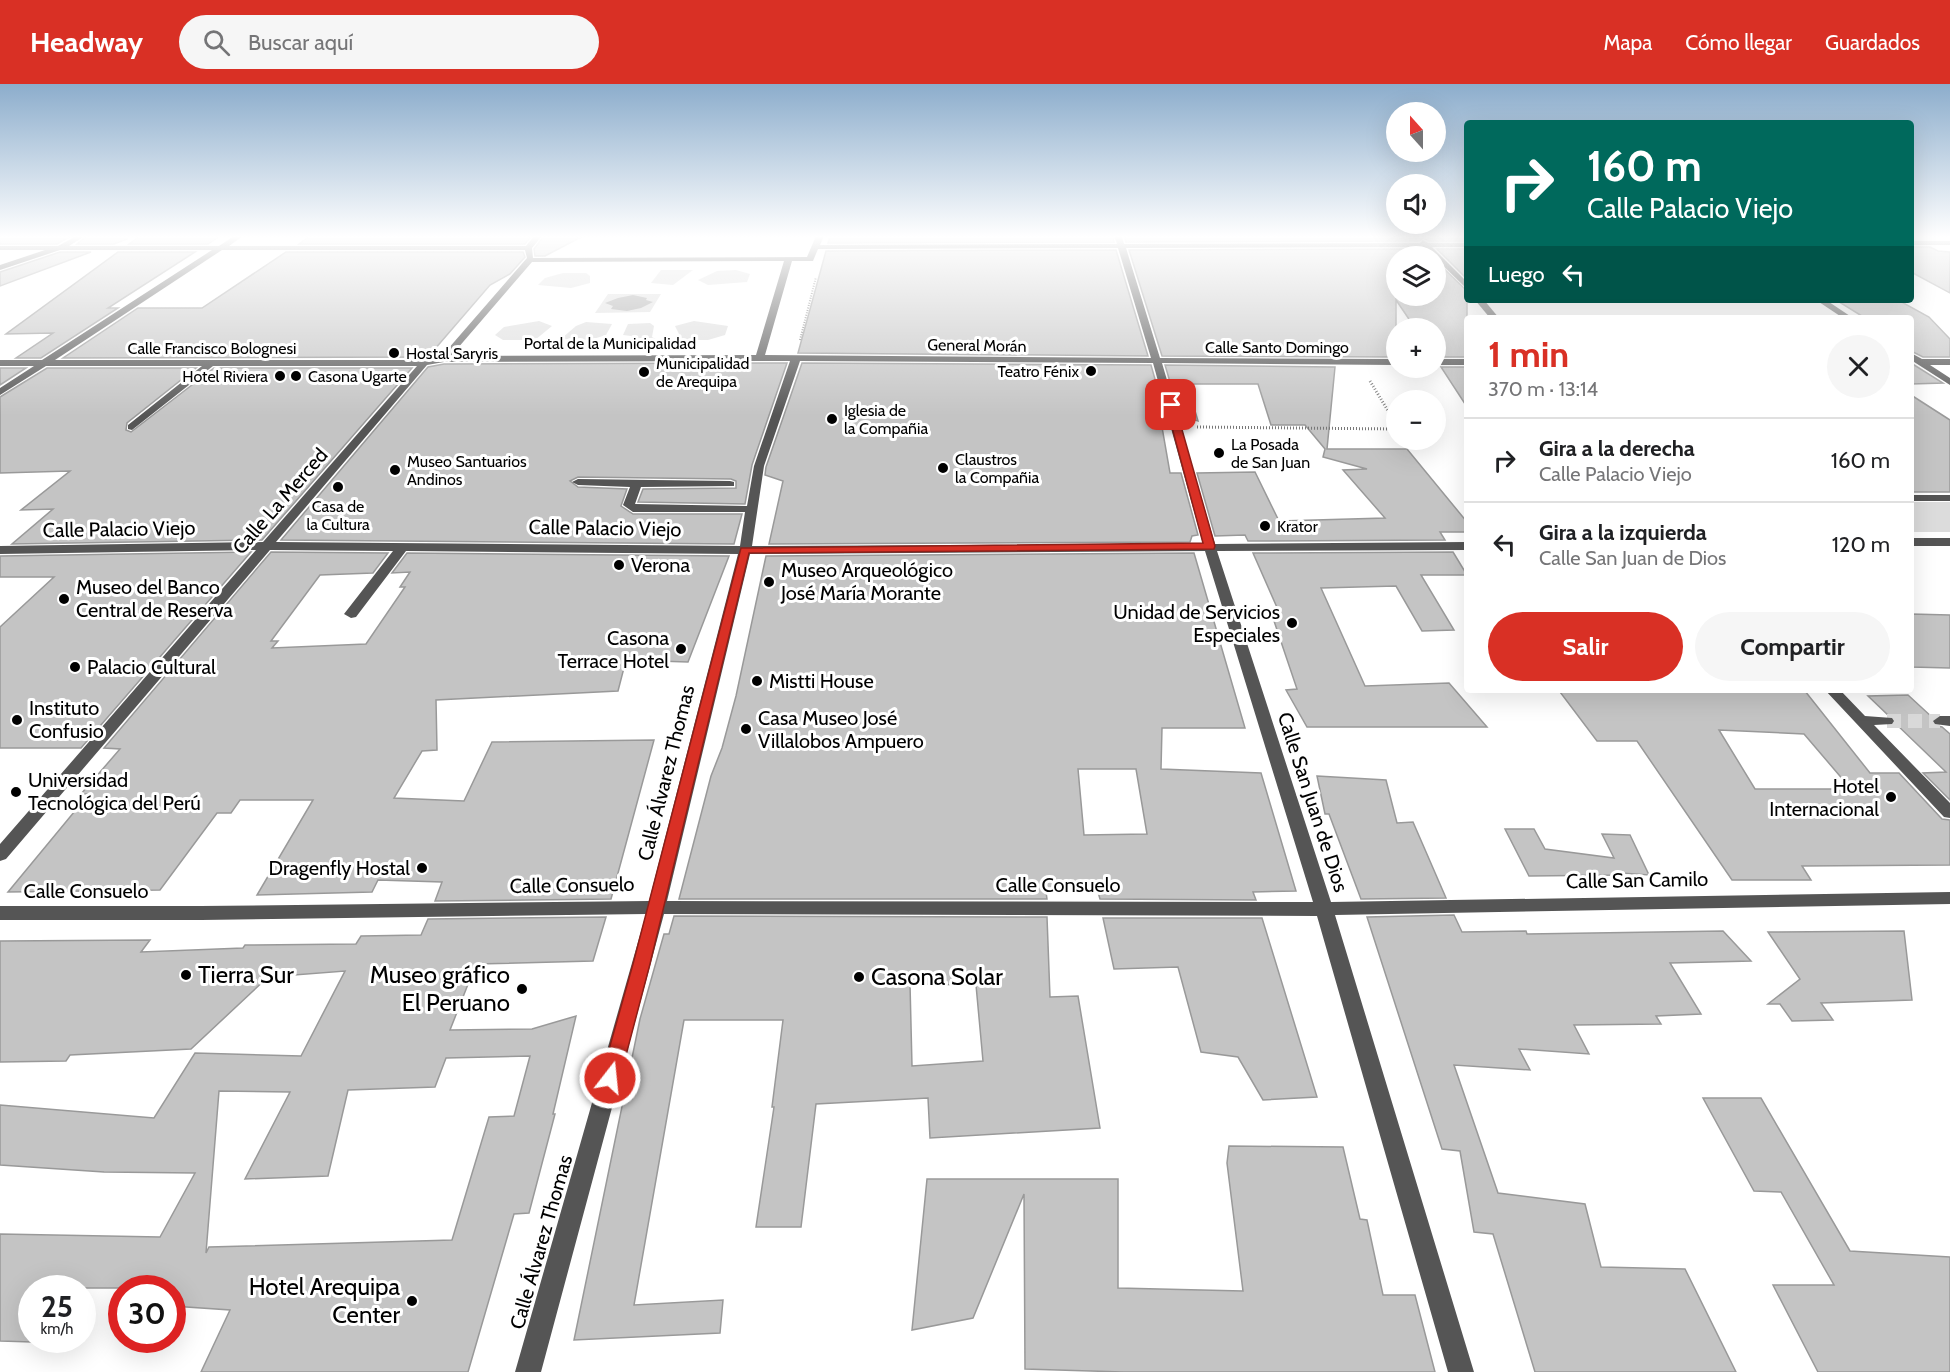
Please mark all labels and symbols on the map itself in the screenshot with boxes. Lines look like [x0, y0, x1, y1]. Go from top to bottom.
north arrow [1386, 102, 1446, 162]
street label: Portal de la Municipalidad [524, 334, 696, 353]
street label: General Morán [927, 335, 1027, 356]
street label: Calle Santo Domingo [1205, 338, 1349, 357]
street label: Calle Francisco Bolognesi [128, 339, 296, 358]
place label: Hostal Saryris [406, 344, 499, 363]
marker: Hostal Saryris [387, 346, 401, 360]
place label: Municipalidad de Arequipa [656, 354, 749, 391]
place label: Teatro Fénix [998, 362, 1079, 381]
marker: Teatro Fénix [1084, 364, 1098, 378]
marker: Municipalidad de Arequipa [637, 365, 651, 379]
place label: Hotel Riviera [182, 367, 268, 386]
place label: Casona Ugarte [308, 367, 407, 386]
marker: Hotel Riviera [273, 369, 287, 383]
marker: Casona Ugarte [289, 369, 303, 383]
pin [1145, 379, 1196, 430]
place label: Iglesia de la Compañia [844, 401, 928, 438]
marker: Iglesia de la Compañia [825, 412, 839, 426]
place label: La Posada de San Juan [1231, 435, 1310, 472]
street label: Calle La Merced [227, 443, 333, 559]
marker: La Posada de San Juan [1212, 446, 1226, 460]
place label: Claustros la Compañia [955, 450, 1039, 487]
place label: Museo Santuarios Andinos [407, 452, 527, 489]
marker: Claustros la Compañia [936, 461, 950, 475]
marker: Museo Santuarios Andinos [388, 463, 402, 477]
marker: Casa de la Cultura [331, 480, 345, 494]
place label: Casa de la Cultura [306, 497, 370, 534]
street label: Calle Palacio Viejo [528, 515, 682, 541]
street label: Calle Palacio Viejo [42, 516, 196, 542]
place label: Krator [1277, 517, 1319, 536]
marker: Krator [1258, 519, 1272, 533]
place label: Verona [631, 553, 690, 577]
marker: Verona [612, 558, 626, 572]
place label: Museo Arqueológico José María Morante [780, 558, 953, 605]
place label: Museo del Banco Central de Reserva [76, 575, 233, 622]
marker: Museo Arqueológico José María Morante [762, 575, 776, 589]
marker: Museo del Banco Central de Reserva [57, 592, 71, 606]
place label: Unidad de Servicios Especiales [1113, 600, 1280, 647]
marker: Unidad de Servicios Especiales [1285, 616, 1299, 630]
place label: Casona Terrace Hotel [558, 626, 669, 673]
marker: Casona Terrace Hotel [674, 642, 688, 656]
place label: Palacio Cultural [87, 655, 216, 679]
marker: Palacio Cultural [68, 660, 82, 674]
place label: Mistti House [769, 669, 874, 693]
marker: Mistti House [750, 674, 764, 688]
street label: Calle Álvarez Thomas [633, 683, 699, 863]
place label: Instituto Confusio [29, 696, 104, 743]
place label: Casa Museo José Villalobos Ampuero [758, 706, 924, 753]
street label: Calle San Juan de Dios [1273, 709, 1353, 895]
marker: Instituto Confusio [10, 713, 24, 727]
marker: Casa Museo José Villalobos Ampuero [739, 722, 753, 736]
place label: Universidad Tecnológica del Perú [28, 768, 201, 815]
place label: Hotel Internacional [1769, 774, 1879, 821]
marker: Universidad Tecnológica del Perú [9, 785, 23, 799]
marker: Hotel Internacional [1884, 790, 1898, 804]
place label: Dragenfly Hostal [269, 856, 410, 880]
marker: Dragenfly Hostal [415, 861, 429, 875]
street label: Calle San Camilo [1566, 867, 1708, 893]
street label: Calle Consuelo [509, 872, 635, 898]
street label: Calle Consuelo [996, 873, 1120, 897]
street label: Calle Consuelo [24, 879, 148, 903]
place label: Tierra Sur [198, 960, 294, 989]
place label: Museo gráfico El Peruano [370, 960, 510, 1017]
place label: Casona Solar [871, 962, 1003, 991]
marker: Tierra Sur [179, 968, 193, 982]
marker: Casona Solar [852, 970, 866, 984]
marker: Museo gráfico El Peruano [515, 982, 529, 996]
position arrow [578, 1046, 642, 1110]
street label: Calle Álvarez Thomas [505, 1152, 577, 1332]
place label: Hotel Arequipa Center [249, 1272, 400, 1329]
speed limit sign: 30 [108, 1275, 186, 1353]
marker: Hotel Arequipa Center [405, 1294, 419, 1308]

